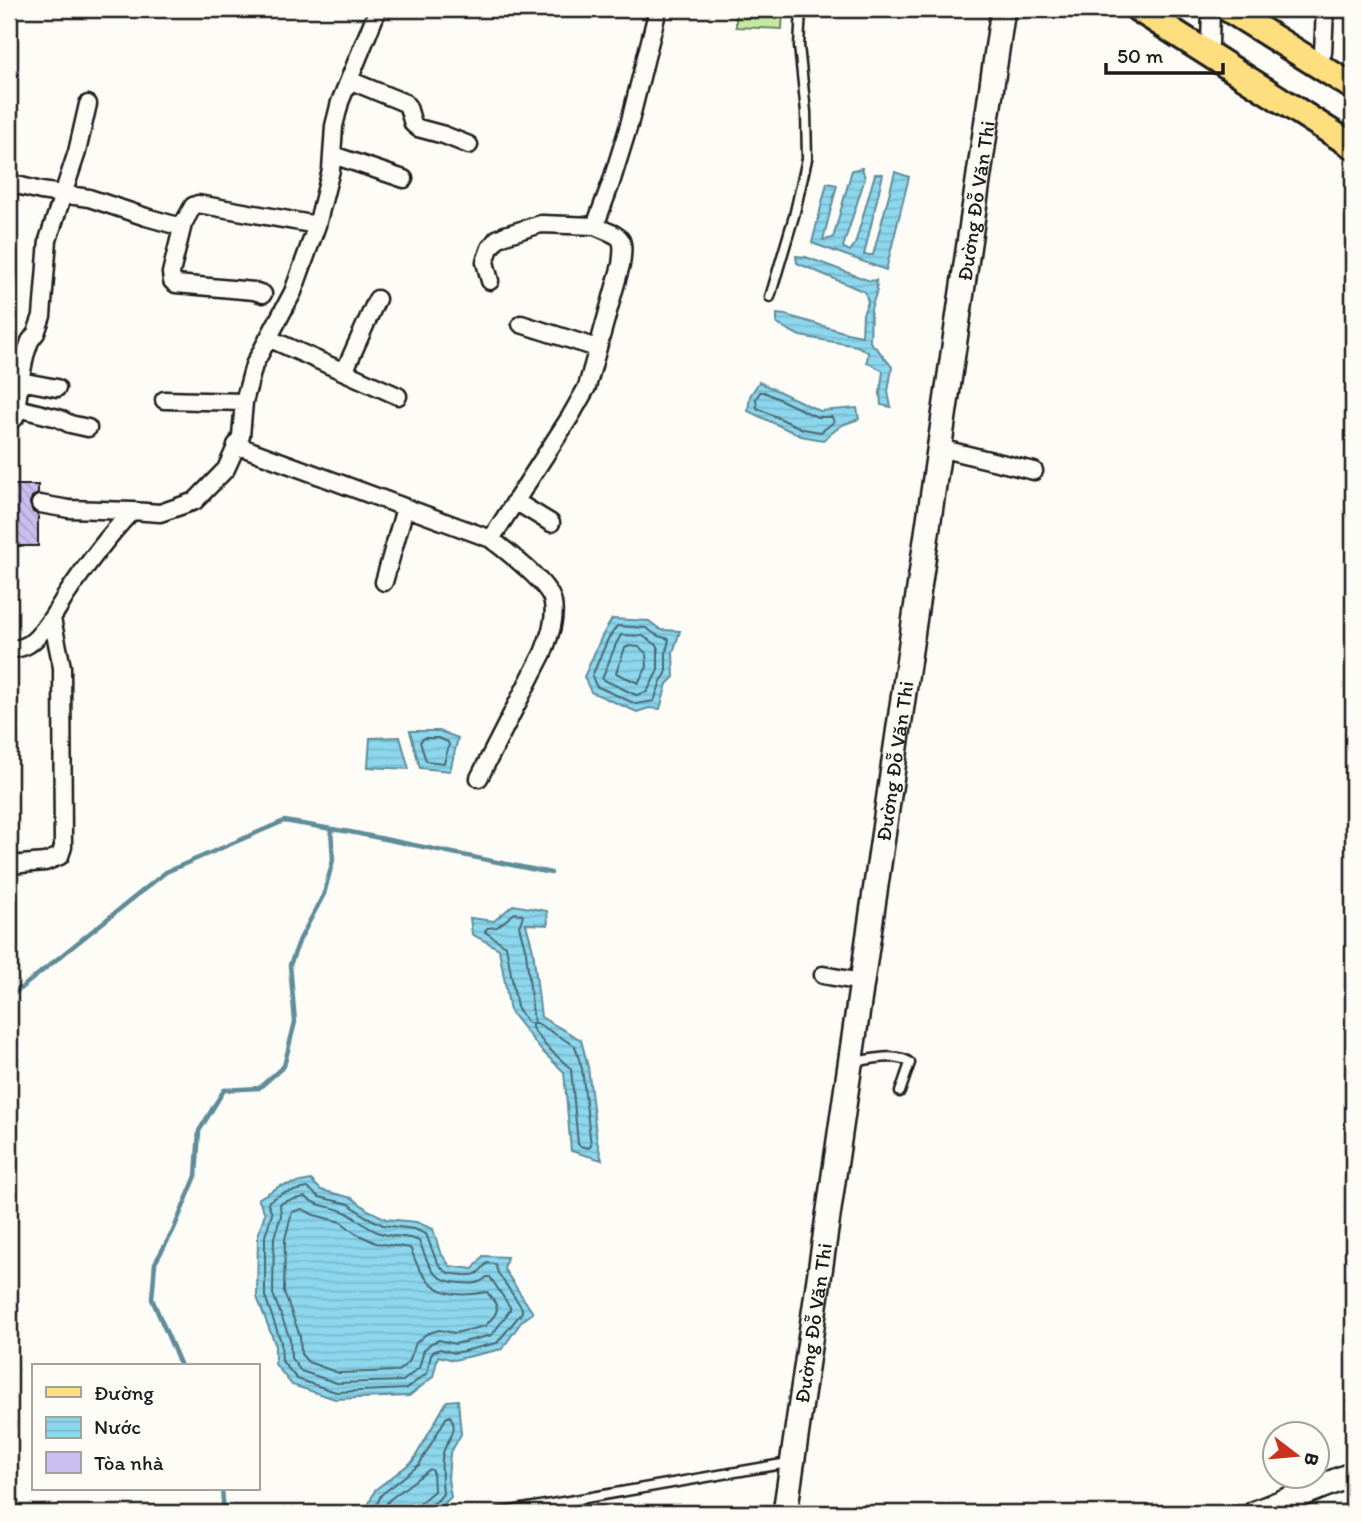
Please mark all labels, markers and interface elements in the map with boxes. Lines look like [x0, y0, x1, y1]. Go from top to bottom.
scale bar [1106, 32, 1224, 76]
text: 50 m [1117, 43, 1164, 68]
street label: Đường Đỗ Văn Thi [951, 119, 999, 282]
street label: Đường Đỗ Văn Thi [870, 679, 918, 843]
street label: Đường Đỗ Văn Thi [789, 1241, 836, 1405]
legend [32, 1364, 259, 1490]
text: Đường [94, 1380, 154, 1405]
text: Nước [94, 1414, 141, 1439]
north arrow [1260, 1420, 1330, 1490]
text: Tòa nhà [94, 1450, 164, 1475]
text: B [1299, 1450, 1325, 1469]

